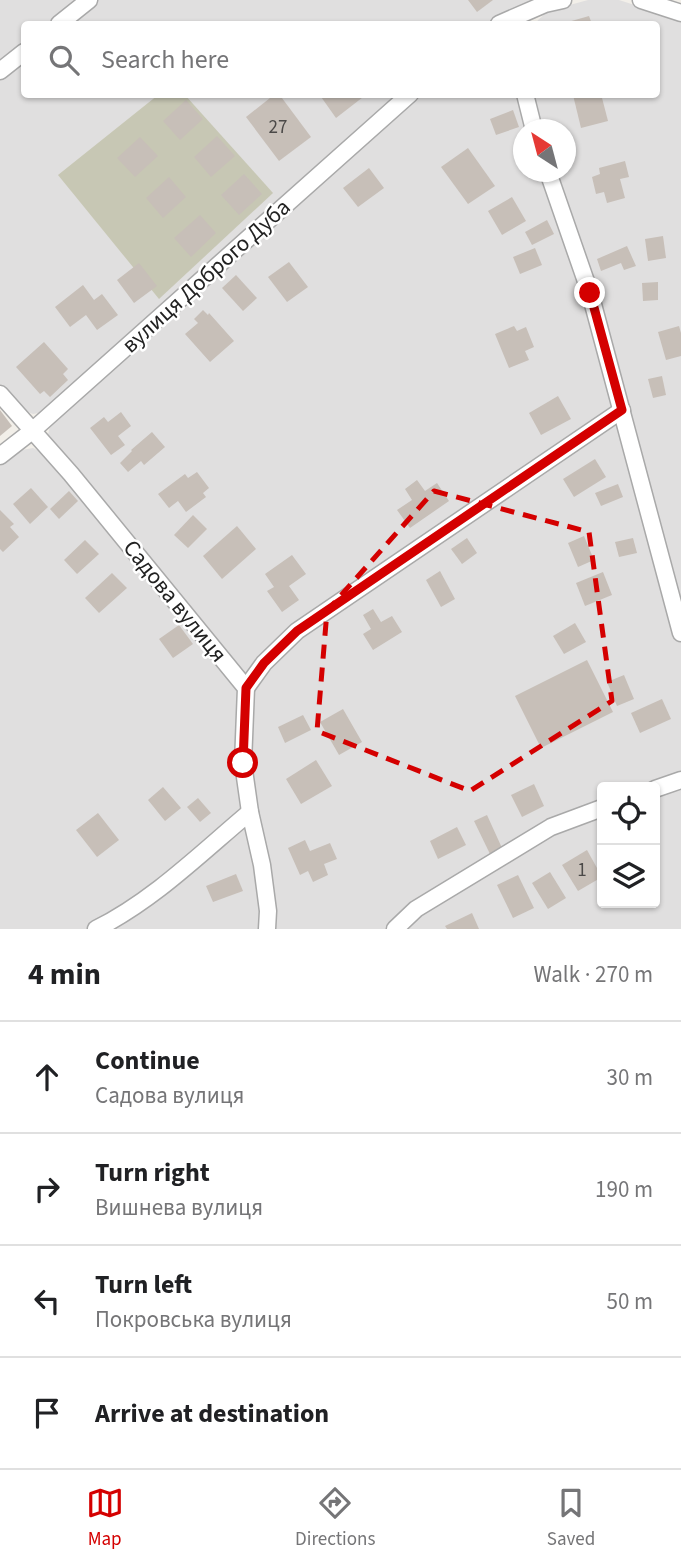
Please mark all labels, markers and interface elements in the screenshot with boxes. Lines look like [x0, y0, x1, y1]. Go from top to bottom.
search box [21, 21, 660, 98]
icon: search [45, 41, 83, 79]
text: Search here [101, 41, 229, 78]
house number: 27 [269, 114, 287, 141]
north arrow [513, 119, 576, 182]
street label: вулиця Доброго Дуба [114, 191, 298, 361]
route end [574, 277, 605, 308]
street label: Садова вулиця [115, 533, 235, 669]
route start [227, 747, 258, 778]
map controls [597, 782, 660, 908]
button: locate [597, 782, 660, 845]
button: layers [597, 845, 660, 908]
house number: 1 [577, 857, 587, 884]
text: 4 min [28, 953, 101, 996]
text: Walk · 270 m [534, 958, 653, 991]
text: Continue [95, 1042, 200, 1079]
icon: ahead [28, 1058, 66, 1096]
text: 30 m [606, 1061, 653, 1094]
text: Садова вулиця [95, 1079, 244, 1112]
text: Turn right [95, 1154, 210, 1191]
icon: right [28, 1170, 66, 1208]
text: 190 m [595, 1173, 653, 1206]
text: Вишнева вулиця [95, 1191, 263, 1224]
text: Turn left [95, 1266, 192, 1303]
icon: left [28, 1282, 66, 1320]
text: 50 m [606, 1285, 653, 1318]
text: Покровська вулиця [95, 1303, 292, 1336]
icon: arrive [28, 1394, 66, 1432]
text: Arrive at destination [95, 1395, 329, 1432]
tab: Map [86, 1484, 124, 1553]
tab: Directions [295, 1484, 375, 1553]
tab: Saved [547, 1484, 595, 1553]

